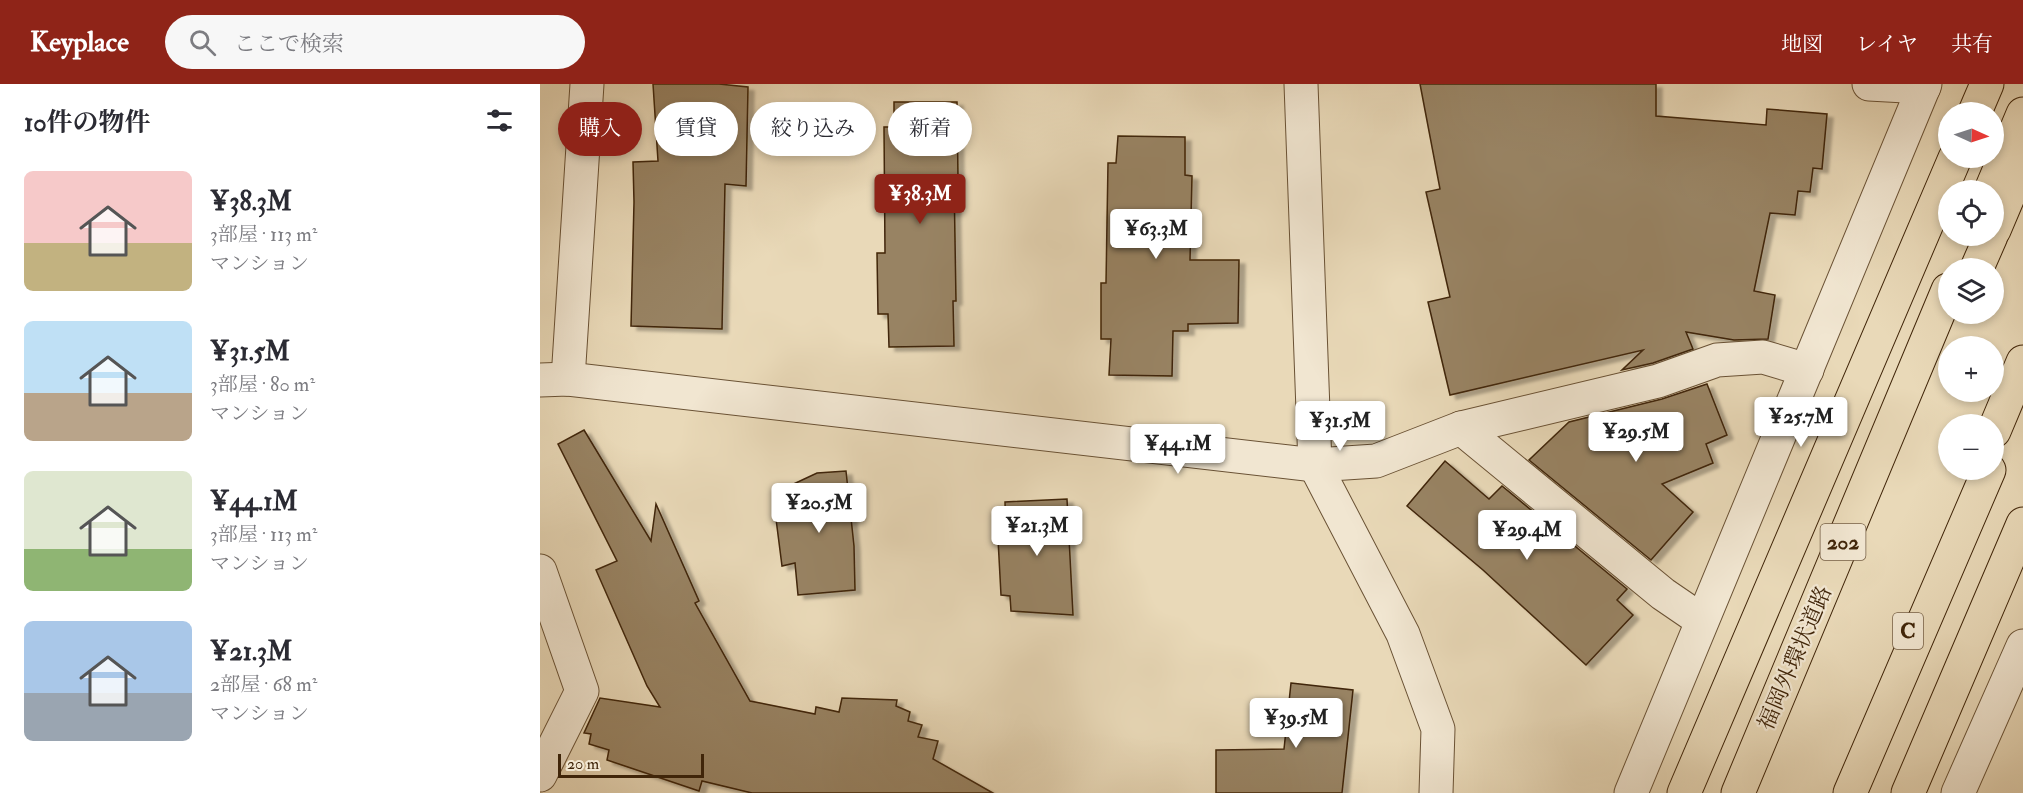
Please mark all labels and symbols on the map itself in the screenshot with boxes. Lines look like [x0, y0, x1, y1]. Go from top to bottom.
north arrow [1938, 102, 2004, 168]
pin: ¥38.3M [871, 174, 969, 225]
pin: ¥63.3M [1107, 209, 1205, 260]
pin: ¥25.7M [1752, 397, 1850, 448]
pin: ¥31.5M [1291, 401, 1389, 452]
pin: ¥29.5M [1587, 412, 1685, 463]
pin: ¥44.1M [1129, 424, 1227, 475]
pin: ¥20.5M [770, 483, 868, 534]
pin: ¥21.3M [988, 506, 1086, 557]
pin: ¥29.4M [1478, 510, 1576, 561]
road number: 202 [1820, 524, 1866, 560]
street label: 福岡外環状道路 [1752, 582, 1838, 734]
road number: C [1893, 613, 1923, 649]
pin: ¥39.5M [1247, 698, 1345, 749]
scale bar [558, 751, 704, 778]

